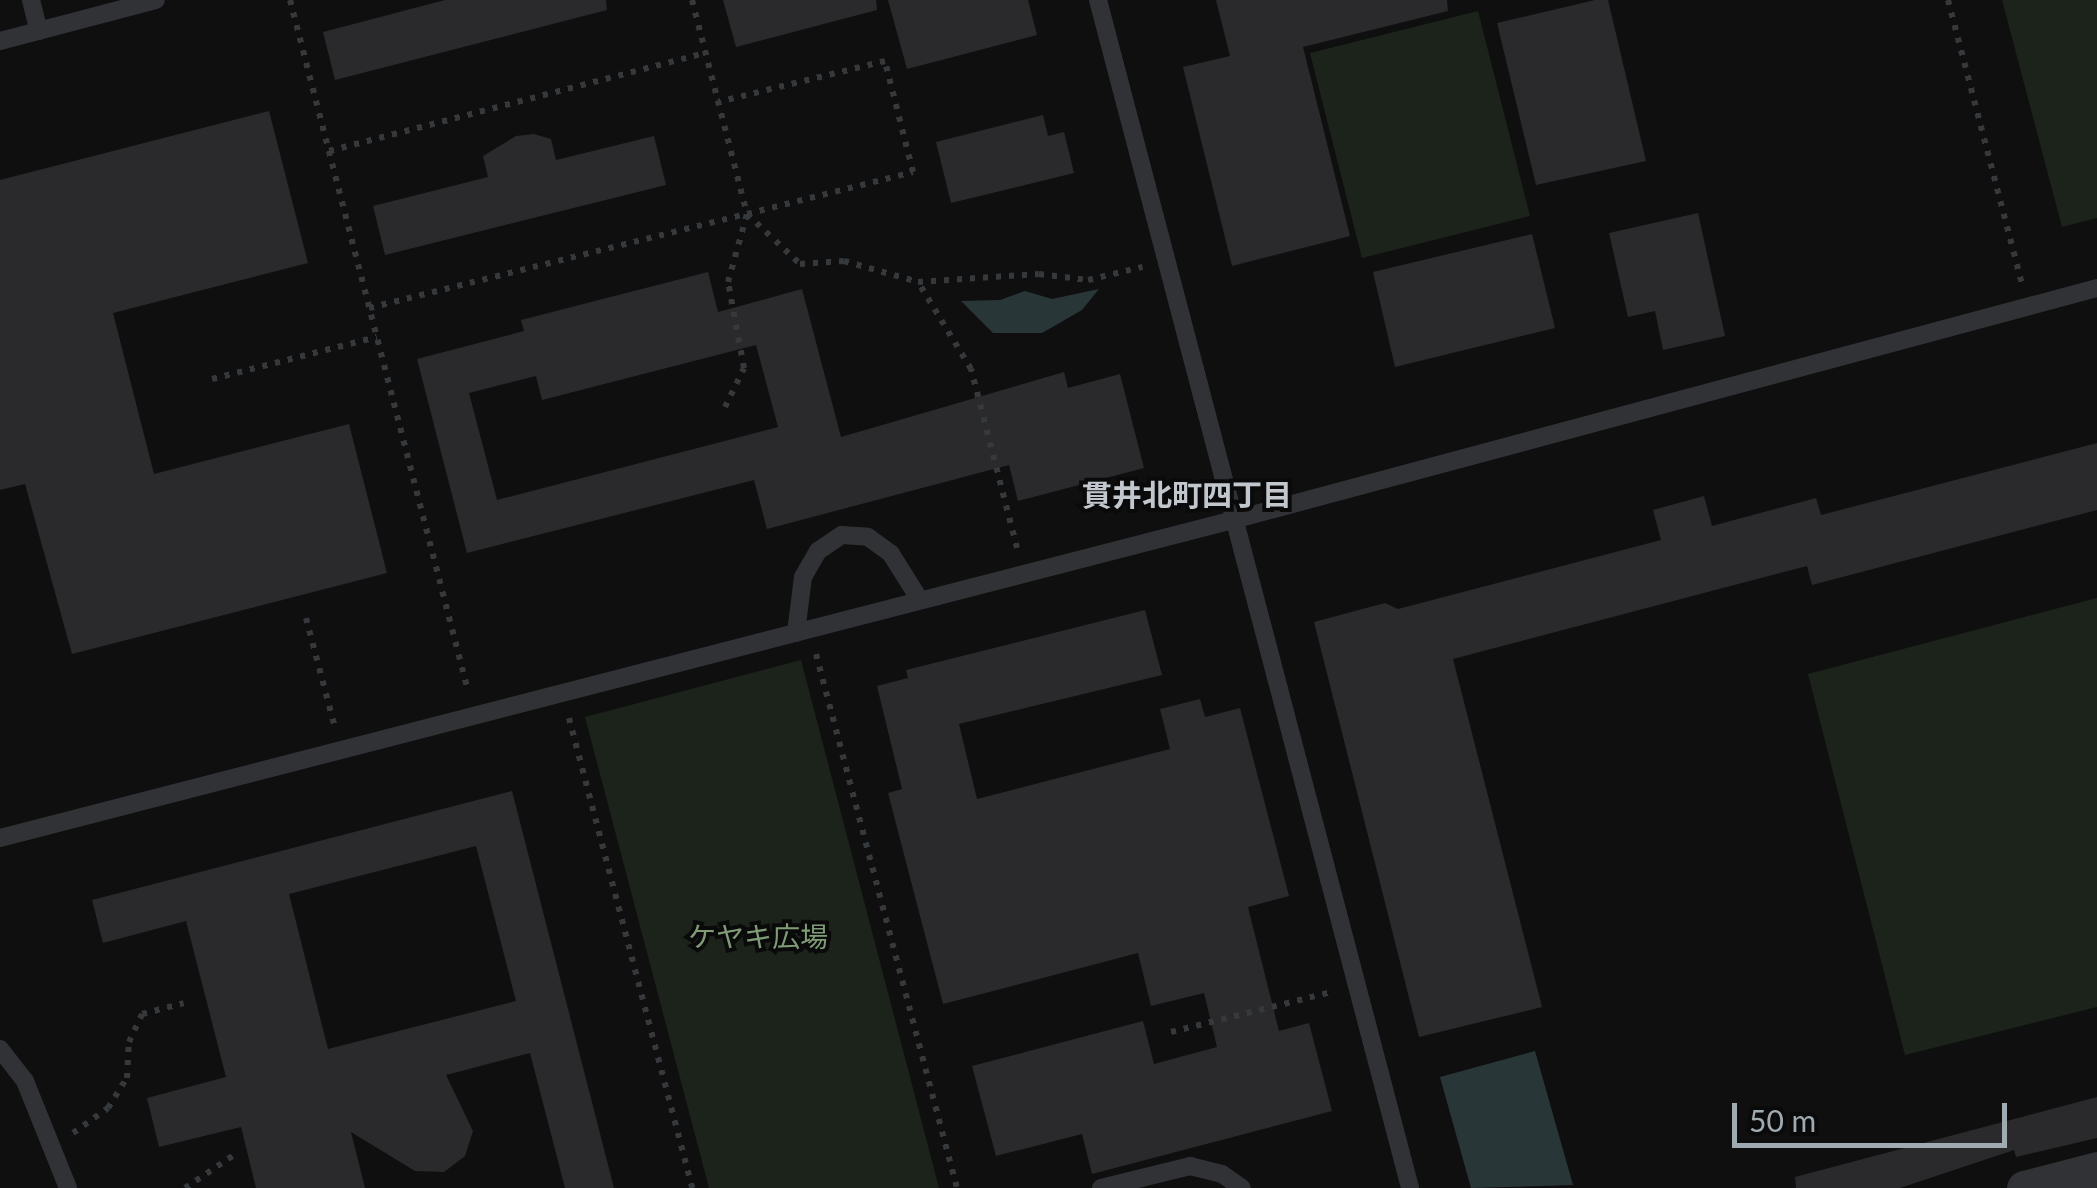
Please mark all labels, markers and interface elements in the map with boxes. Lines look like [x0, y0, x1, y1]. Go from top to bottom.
district label: 貫井北町四丁目 [1082, 476, 1292, 512]
park label: ケヤキ広場 [688, 919, 828, 953]
scale bar [1737, 1083, 2012, 1145]
text: 50 m [1749, 1102, 1816, 1138]

